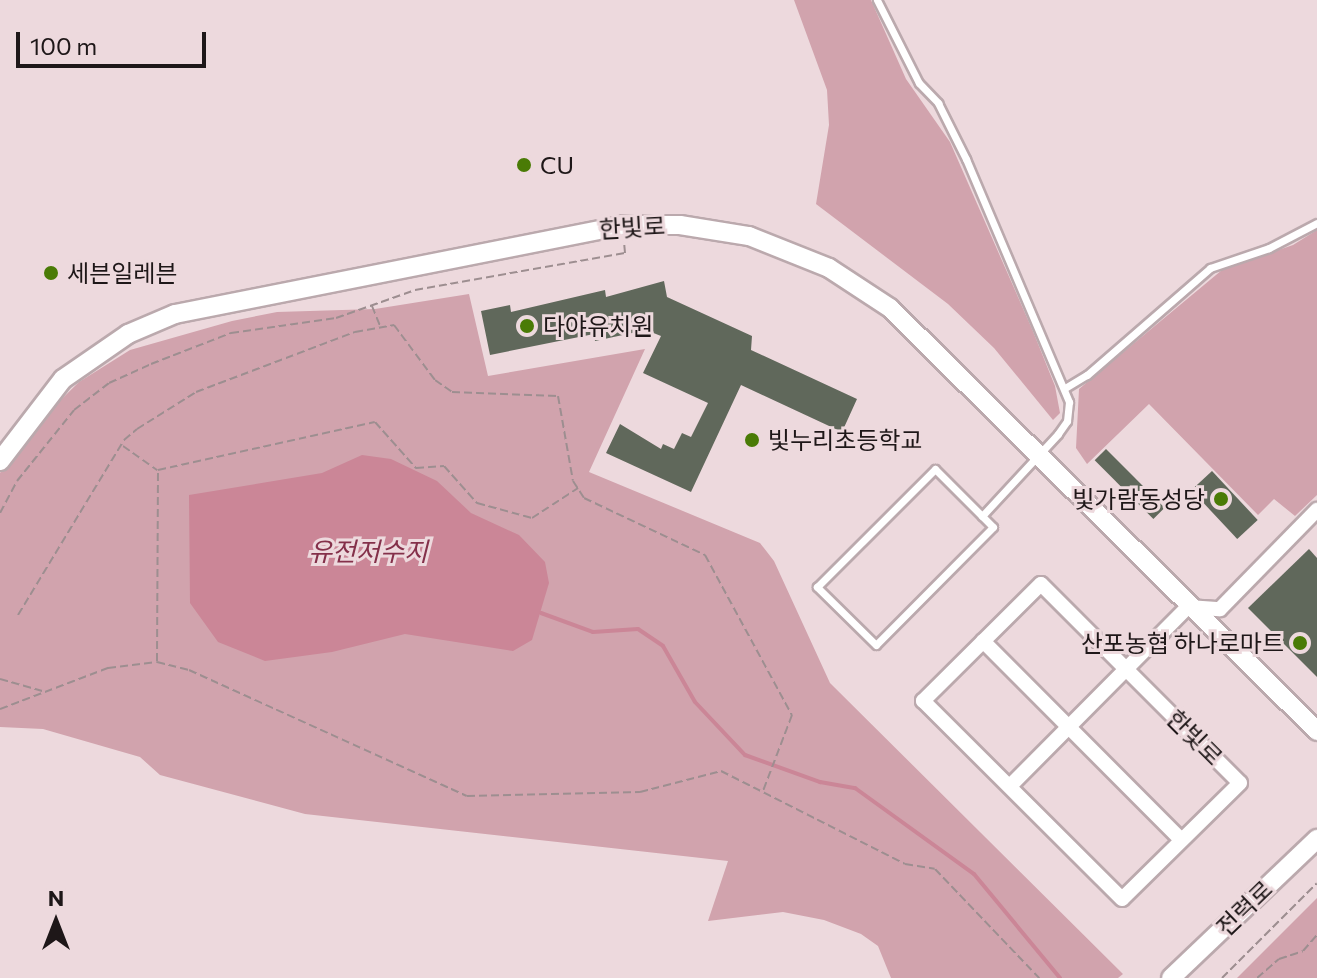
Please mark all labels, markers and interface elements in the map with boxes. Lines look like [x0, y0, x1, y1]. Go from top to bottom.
scale bar [20, 16, 210, 66]
text: 100 m [30, 31, 97, 60]
place label: CU [540, 151, 574, 179]
marker: CU [515, 156, 533, 174]
street label: 한빛로 [598, 211, 666, 243]
place label: 세븐일레븐 [67, 259, 177, 287]
marker: 세븐일레븐 [42, 264, 60, 282]
place label: 다야유치원 [543, 312, 653, 340]
marker: 다야유치원 [518, 317, 536, 335]
place label: 빛누리초등학교 [768, 426, 923, 454]
marker: 빛누리초등학교 [743, 431, 761, 449]
place label: 빛가람동성당 [1073, 485, 1205, 513]
marker: 빛가람동성당 [1212, 490, 1230, 508]
water label: 유전저수지 [308, 535, 428, 567]
place label: 산포농협 하나로마트 [1081, 629, 1284, 657]
marker: 산포농협 하나로마트 [1291, 634, 1309, 652]
street label: 한빛로 [1161, 703, 1229, 771]
street label: 전력로 [1210, 875, 1278, 941]
north arrow [16, 882, 96, 962]
text: N [48, 884, 64, 911]

